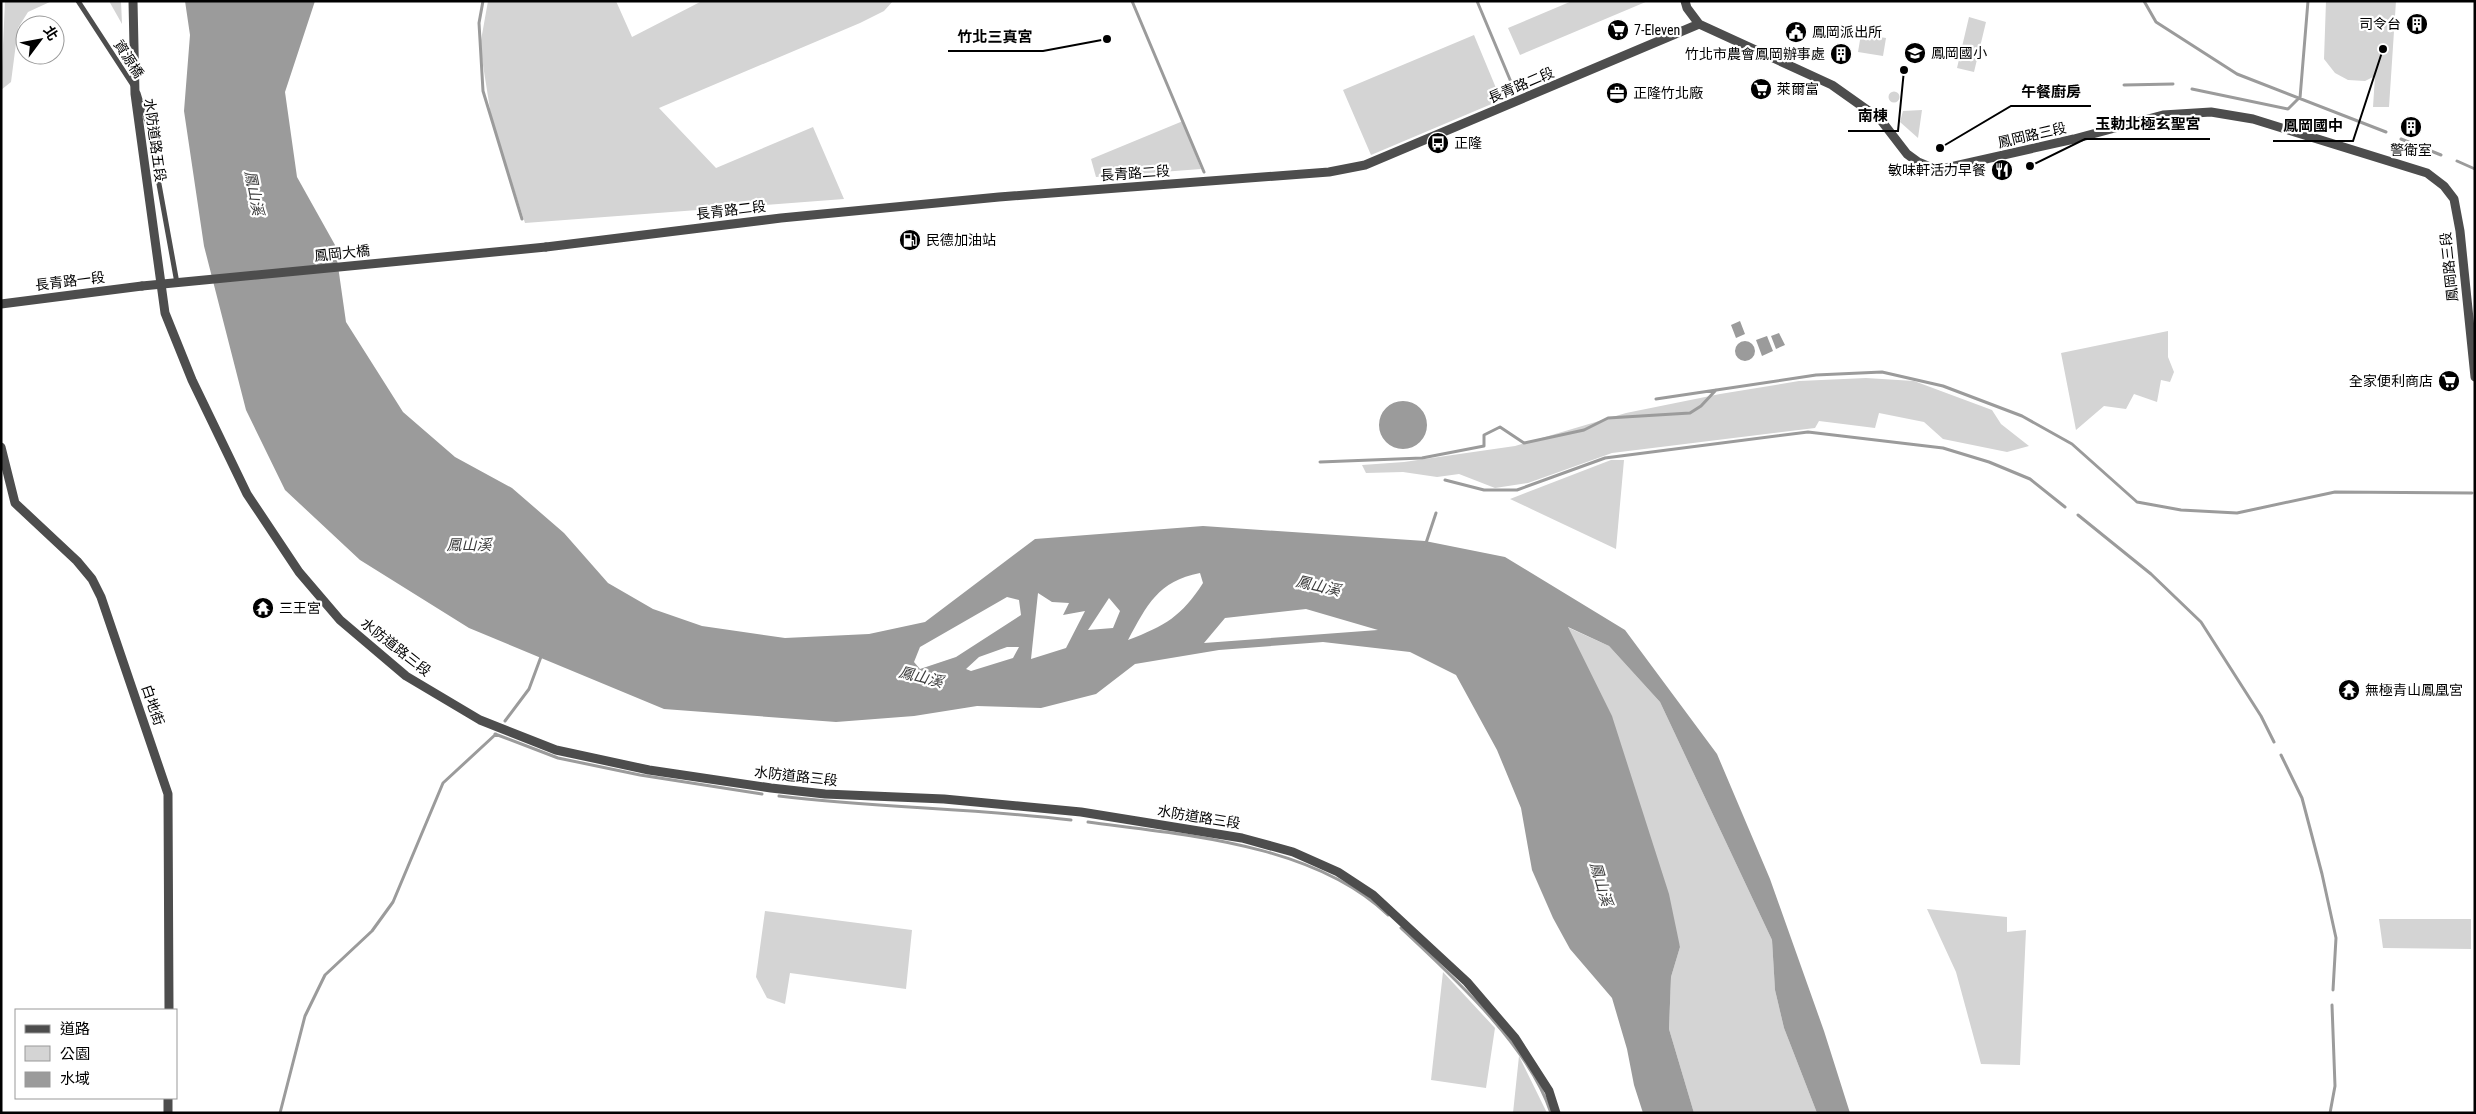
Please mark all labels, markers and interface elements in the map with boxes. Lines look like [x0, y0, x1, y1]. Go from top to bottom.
building icon: 司令台 [2405, 12, 2429, 36]
north arrow [15, 15, 65, 65]
place label: 司令台 [2359, 16, 2401, 32]
supermarket icon: 7-Eleven [1606, 18, 1630, 42]
public building icon: 鳳岡派出所 [1784, 20, 1808, 44]
callout: 竹北三真宮 [948, 21, 1043, 51]
place label: 7-Eleven [1634, 22, 1680, 38]
text: 北 [41, 23, 62, 43]
place label: 鳳岡派出所 [1812, 24, 1882, 40]
text: 竹北三真宮 [957, 28, 1033, 46]
street label: 資源橋 [111, 37, 147, 81]
school or university icon: 鳳岡國小 [1903, 41, 1927, 65]
building icon: 竹北市農會鳳岡辦事處 [1829, 42, 1853, 66]
place label: 鳳岡國小 [1931, 45, 1987, 61]
place label: 竹北市農會鳳岡辦事處 [1685, 46, 1825, 62]
street label: 長青路二段 [1486, 64, 1556, 106]
callout: 午餐廚房 [2011, 76, 2091, 106]
supermarket icon: 萊爾富 [1749, 77, 1773, 101]
office icon: 正隆竹北廠 [1605, 81, 1629, 105]
place label: 萊爾富 [1777, 81, 1819, 97]
text: 午餐廚房 [2021, 83, 2081, 101]
place label: 正隆竹北廠 [1633, 85, 1703, 101]
street label: 水防道路五段 [141, 97, 169, 183]
callout: 南棟 [1848, 101, 1898, 131]
text: 南棟 [1858, 107, 1888, 125]
callout: 玉勅北極玄聖宮 [2085, 109, 2210, 139]
callout: 鳳岡國中 [2273, 111, 2353, 141]
text: 玉勅北極玄聖宮 [2095, 115, 2201, 133]
building icon: 警衛室 [2399, 115, 2423, 139]
text: 鳳岡國中 [2283, 117, 2343, 135]
street label: 鳳岡路三段 [1996, 119, 2068, 151]
bus stop icon: 正隆 [1426, 131, 1450, 155]
place label: 正隆 [1454, 135, 1482, 151]
place label: 警衛室 [2390, 142, 2432, 158]
restaurant icon: 敏味軒活力早餐 [1990, 158, 2014, 182]
place label: 敏味軒活力早餐 [1888, 162, 1986, 178]
street label: 長青路二段 [1100, 163, 1170, 183]
water label: 鳳山溪 [241, 169, 268, 219]
street label: 長青路二段 [695, 198, 767, 222]
fuel station icon: 民德加油站 [898, 228, 922, 252]
street label: 鳳岡路三段 [2437, 231, 2461, 303]
place label: 民德加油站 [926, 232, 996, 248]
street label: 鳳岡大橋 [313, 242, 371, 264]
street label: 長青路一段 [34, 269, 106, 293]
supermarket icon: 全家便利商店 [2437, 369, 2461, 393]
place label: 全家便利商店 [2349, 373, 2433, 389]
water label: 鳳山溪 [446, 536, 493, 554]
water label: 鳳山溪 [1294, 572, 1344, 600]
temple icon: 三王宮 [251, 596, 275, 620]
place label: 三王宮 [279, 600, 321, 616]
street label: 水防道路三段 [358, 615, 434, 679]
water label: 鳳山溪 [897, 663, 947, 692]
temple icon: 無極青山鳳凰宮 [2337, 678, 2361, 702]
place label: 無極青山鳳凰宮 [2365, 682, 2463, 698]
street label: 白地街 [139, 683, 167, 727]
street label: 水防道路三段 [753, 764, 839, 788]
street label: 水防道路三段 [1156, 803, 1242, 831]
water label: 鳳山溪 [1586, 860, 1616, 910]
legend [15, 1009, 178, 1099]
text: 道路 [60, 1020, 90, 1038]
text: 公園 [60, 1045, 90, 1063]
text: 水域 [60, 1070, 90, 1088]

